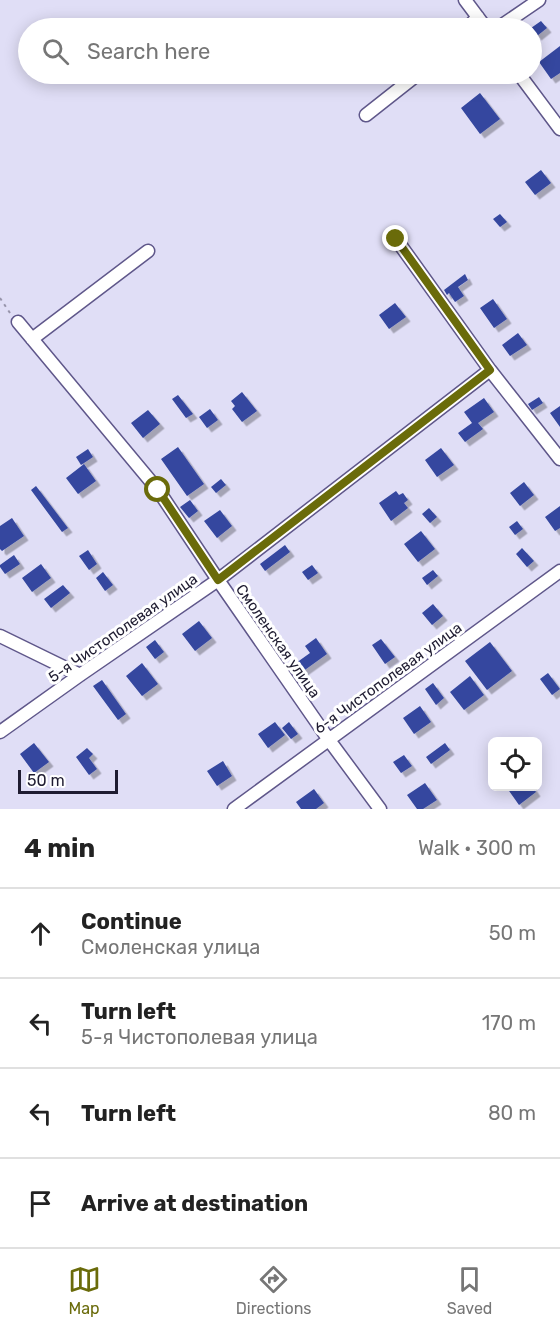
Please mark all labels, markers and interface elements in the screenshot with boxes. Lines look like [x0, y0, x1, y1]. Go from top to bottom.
search box [18, 18, 542, 84]
icon: search [39, 35, 72, 68]
text: Search here [87, 38, 210, 65]
route end [382, 225, 408, 251]
route start [144, 476, 170, 502]
street label: 5-я Чистополевая улица [45, 570, 201, 686]
street label: Смоленская улица [232, 581, 324, 701]
street label: 6-я Чистополевая улица [311, 618, 465, 738]
map controls [488, 737, 542, 791]
button: locate [488, 737, 542, 791]
scale bar [18, 767, 118, 794]
text: 50 m [27, 771, 65, 790]
text: 4 min [24, 833, 95, 864]
text: Walk · 300 m [418, 836, 536, 860]
text: Continue [81, 908, 182, 935]
icon: ahead [24, 917, 57, 950]
text: 50 m [489, 921, 536, 945]
text: Смоленская улица [81, 935, 260, 959]
text: Turn left [81, 998, 176, 1025]
icon: left [24, 1007, 57, 1040]
text: 170 m [482, 1011, 536, 1035]
text: 5-я Чистополевая улица [81, 1025, 318, 1049]
icon: left [24, 1097, 57, 1130]
text: Turn left [81, 1100, 176, 1127]
text: 80 m [488, 1101, 536, 1125]
icon: arrive [24, 1187, 57, 1220]
text: Arrive at destination [81, 1190, 308, 1217]
tab: Map [68, 1263, 101, 1318]
tab: Directions [236, 1263, 312, 1318]
tab: Saved [447, 1263, 492, 1318]

